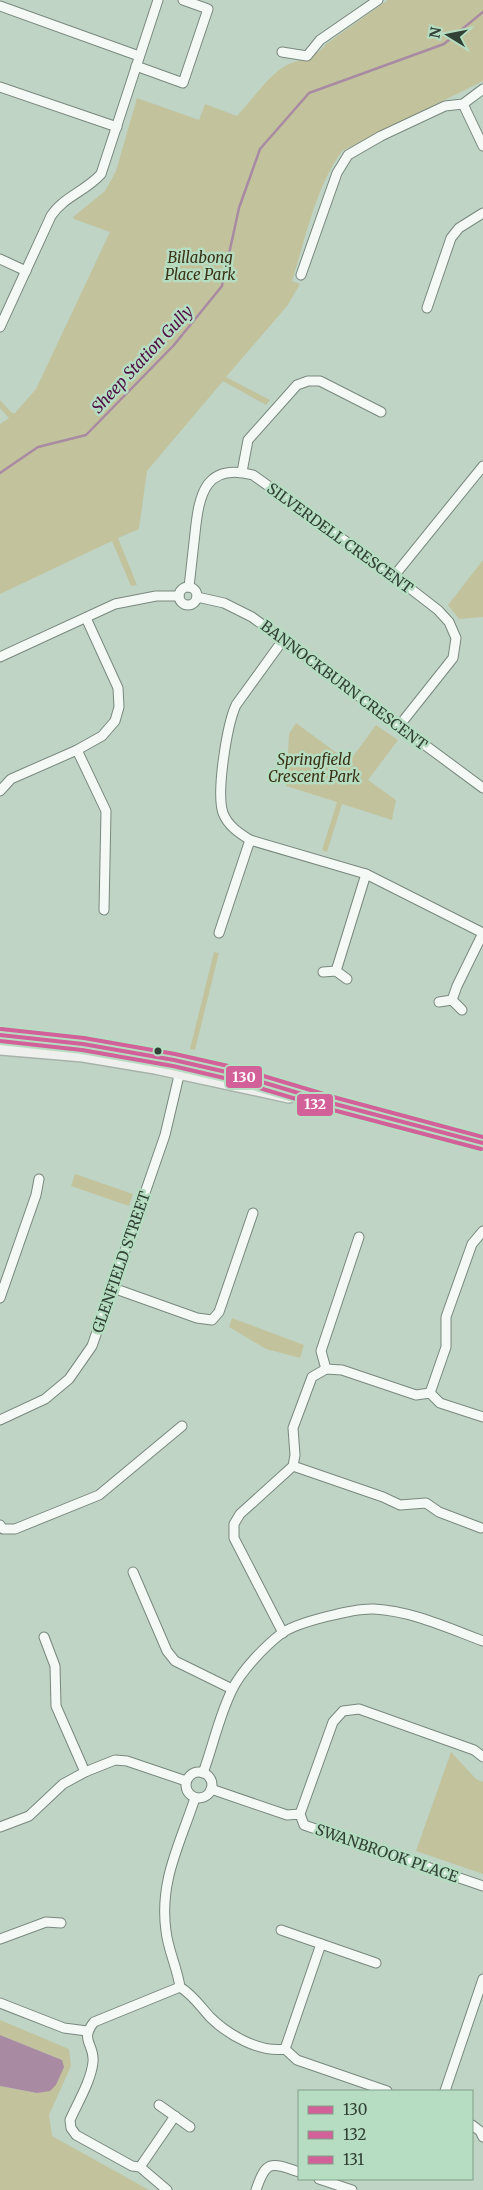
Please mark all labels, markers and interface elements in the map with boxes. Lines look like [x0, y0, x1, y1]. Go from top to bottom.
north arrow [423, 10, 473, 60]
text: N [425, 26, 445, 40]
park label: Billabong Place Park [165, 248, 236, 284]
water label: Sheep Station Gully [87, 301, 197, 417]
street label: SILVERDELL CRESCENT [263, 479, 417, 598]
street label: BANNOCKBURN CRESCENT [257, 616, 431, 754]
park label: Springfield Crescent Park [268, 750, 361, 786]
unlabelled marker [153, 1046, 163, 1056]
line badge: 130 [225, 1065, 263, 1089]
text: 130 [232, 1068, 256, 1086]
line badge: 132 [296, 1093, 334, 1117]
text: 132 [304, 1095, 326, 1113]
street label: GLENFIELD STREET [88, 1188, 154, 1335]
street label: SWANBROOK PLACE [313, 1820, 461, 1887]
legend [298, 2090, 473, 2180]
text: 130 [343, 2100, 367, 2119]
text: 132 [343, 2125, 366, 2144]
text: 131 [343, 2150, 364, 2169]

